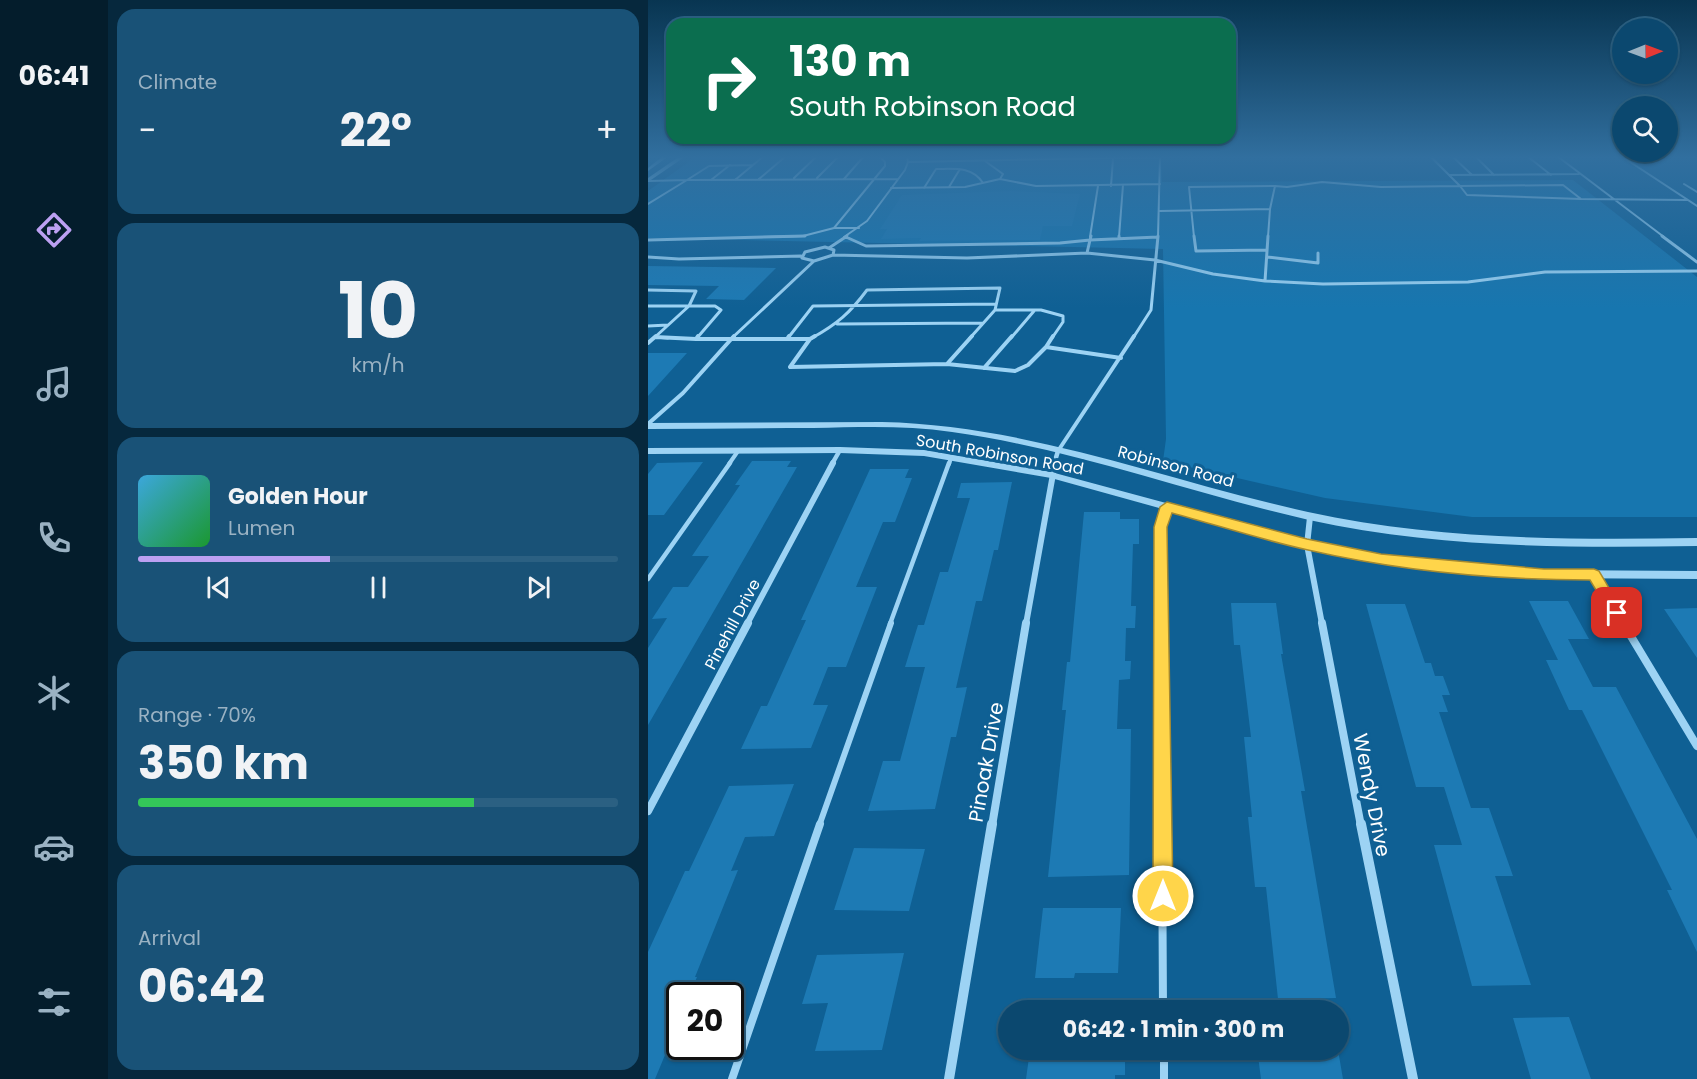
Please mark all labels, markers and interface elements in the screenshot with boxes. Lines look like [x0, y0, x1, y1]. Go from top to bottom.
north arrow [1612, 18, 1678, 84]
map controls [1612, 18, 1678, 162]
text: 130 m [789, 32, 911, 91]
icon: right [690, 42, 768, 120]
text: 06:41 [19, 57, 89, 94]
text: Climate [138, 68, 217, 96]
text: South Robinson Road [789, 88, 1076, 125]
button: search [1612, 96, 1678, 162]
text: 22° [340, 99, 412, 162]
text: − [138, 107, 156, 154]
text: + [595, 107, 618, 154]
icon: directions [33, 209, 75, 251]
text: 10 [338, 256, 418, 365]
text: km/h [351, 351, 405, 379]
icon: music [33, 363, 75, 405]
street label: South Robinson Road [914, 428, 1086, 481]
street label: Robinson Road [1115, 440, 1237, 493]
text: Golden Hour [228, 481, 368, 512]
text: Lumen [228, 514, 295, 542]
icon: phone [33, 517, 75, 559]
icon: previous [202, 571, 235, 604]
icon: pause [362, 571, 395, 604]
icon: next [522, 571, 555, 604]
street label: Pinehill Drive [699, 575, 766, 674]
pin [1591, 587, 1642, 638]
icon: arrive [1600, 596, 1633, 629]
icon: climate [33, 672, 75, 714]
street label: Pinoak Drive [962, 700, 1010, 824]
text: Range · 70% [138, 701, 256, 729]
street label: Wendy Drive [1346, 731, 1398, 859]
text: 350 km [138, 732, 309, 795]
icon: car [33, 826, 75, 868]
position arrow [1131, 864, 1195, 928]
text: Arrival [138, 924, 201, 952]
text: 06:42 [138, 955, 265, 1018]
icon: filters [33, 981, 75, 1023]
speed limit sign: 20 [666, 982, 744, 1060]
text: 06:42 · 1 min · 300 m [1063, 1014, 1284, 1045]

